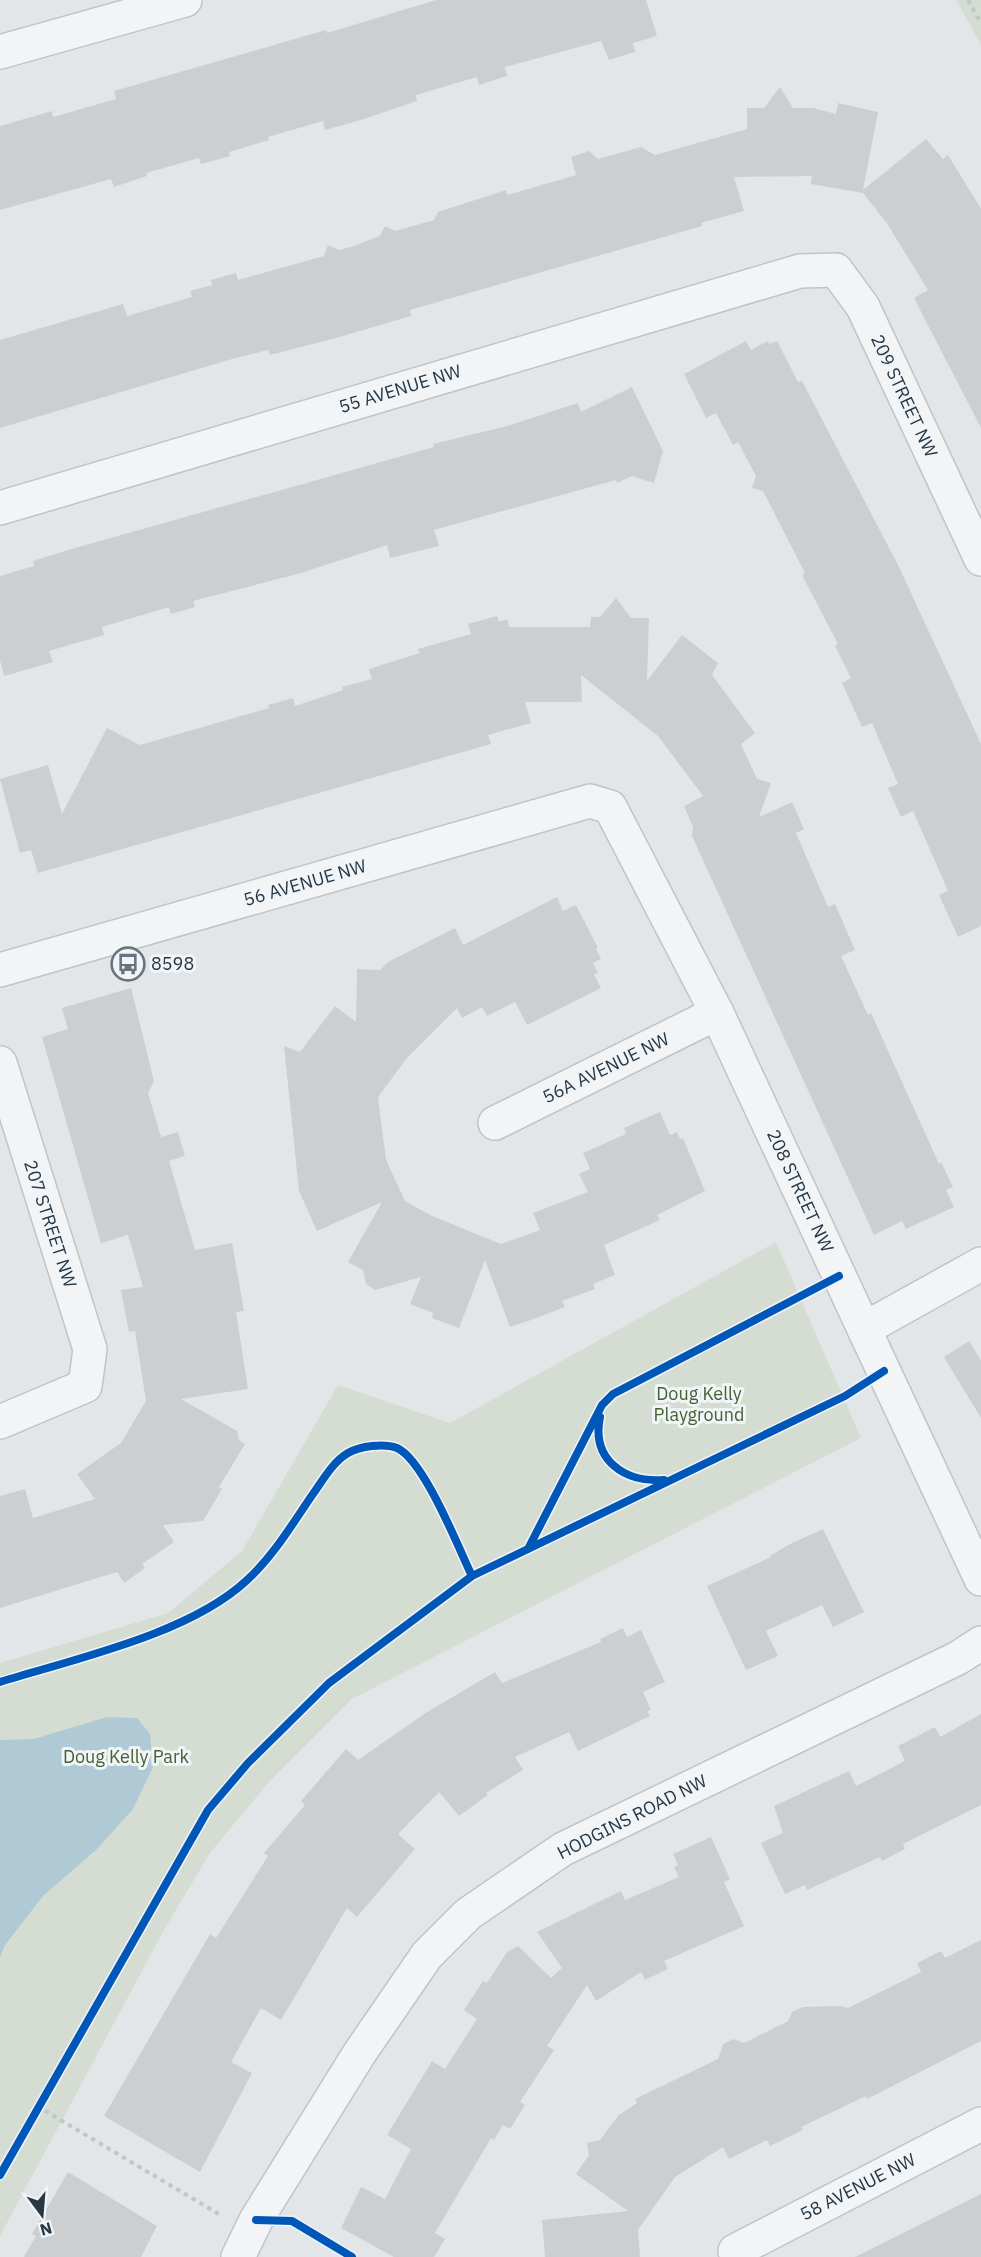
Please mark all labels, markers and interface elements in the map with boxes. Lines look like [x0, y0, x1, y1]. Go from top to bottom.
street label: 209 STREET NW [866, 331, 943, 461]
street label: 55 AVENUE NW [336, 359, 464, 418]
street label: 56 AVENUE NW [241, 854, 369, 911]
bus stop icon: 8598 [110, 946, 146, 982]
place label: 8598 [151, 952, 194, 975]
street label: 56A AVENUE NW [539, 1027, 673, 1108]
street label: 208 STREET NW [762, 1126, 839, 1256]
street label: 207 STREET NW [19, 1157, 82, 1291]
park label: Doug Kelly Playground [654, 1382, 744, 1426]
park label: Doug Kelly Park [63, 1745, 190, 1768]
street label: HODGINS ROAD NW [553, 1769, 711, 1864]
street label: 58 AVENUE NW [796, 2148, 919, 2226]
north arrow [12, 2185, 72, 2245]
text: N [38, 2218, 54, 2241]

